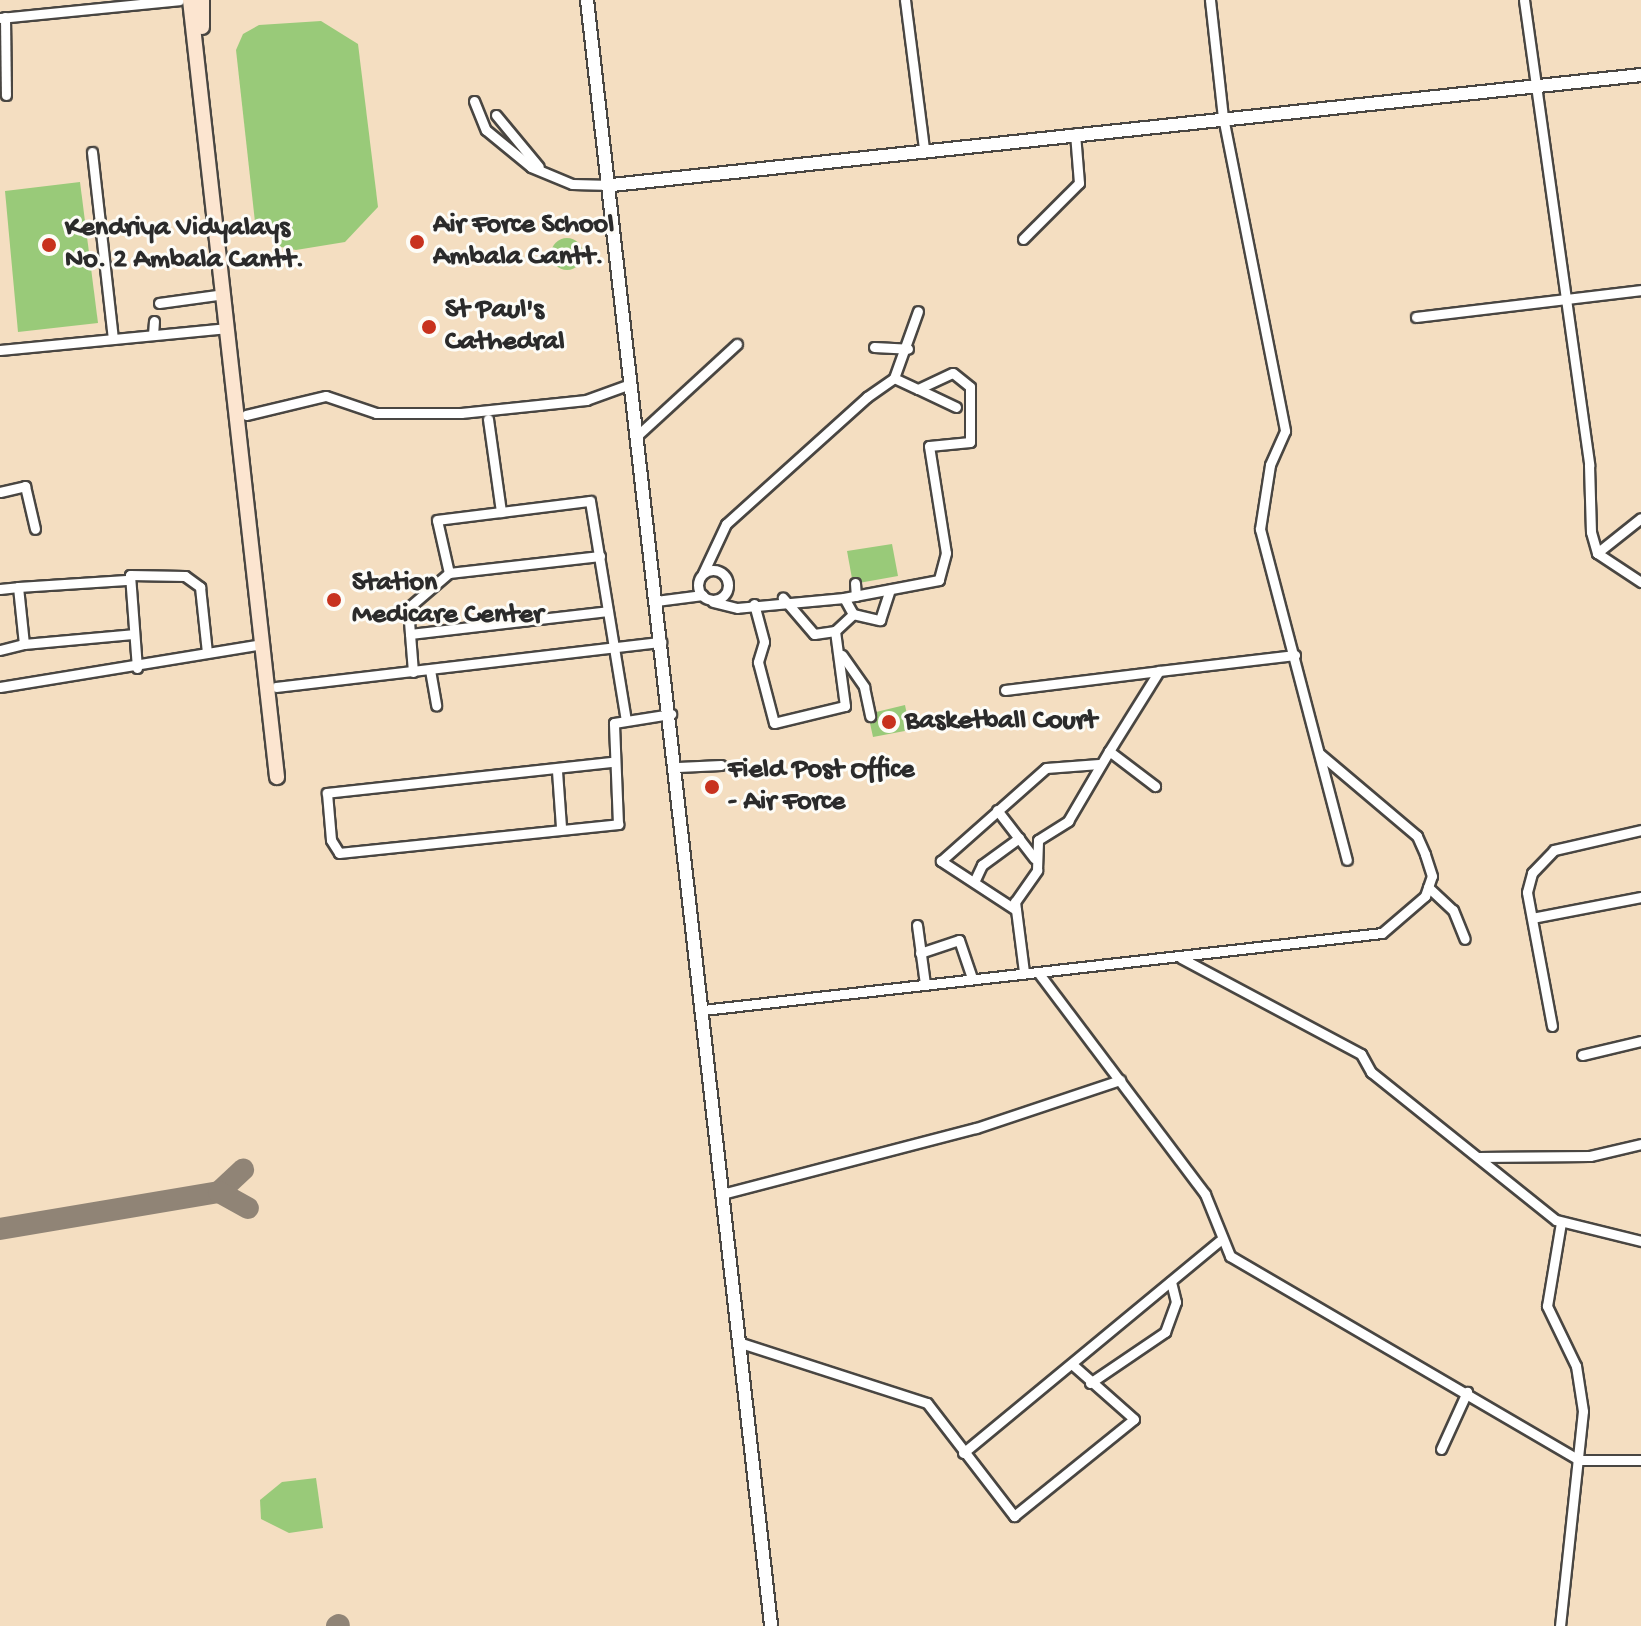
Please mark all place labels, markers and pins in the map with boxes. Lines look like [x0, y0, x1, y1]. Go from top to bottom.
place label: Air Force School Ambala Cantt. [433, 209, 614, 275]
place label: Kendriya Vidyalays No. 2 Ambala Cantt. [65, 212, 304, 278]
marker: Air Force School Ambala Cantt. [408, 233, 426, 251]
marker: Kendriya Vidyalays No. 2 Ambala Cantt. [40, 236, 58, 254]
place label: St Paul's Cathedral [445, 294, 565, 360]
marker: St Paul's Cathedral [420, 318, 438, 336]
place label: Station Medicare Center [352, 567, 543, 633]
marker: Station Medicare Center [323, 589, 345, 611]
place label: Basketball Court [905, 705, 1097, 739]
marker: Basketball Court [880, 713, 898, 731]
place label: Field Post Office - Air Force [728, 754, 914, 820]
marker: Field Post Office - Air Force [703, 778, 721, 796]

